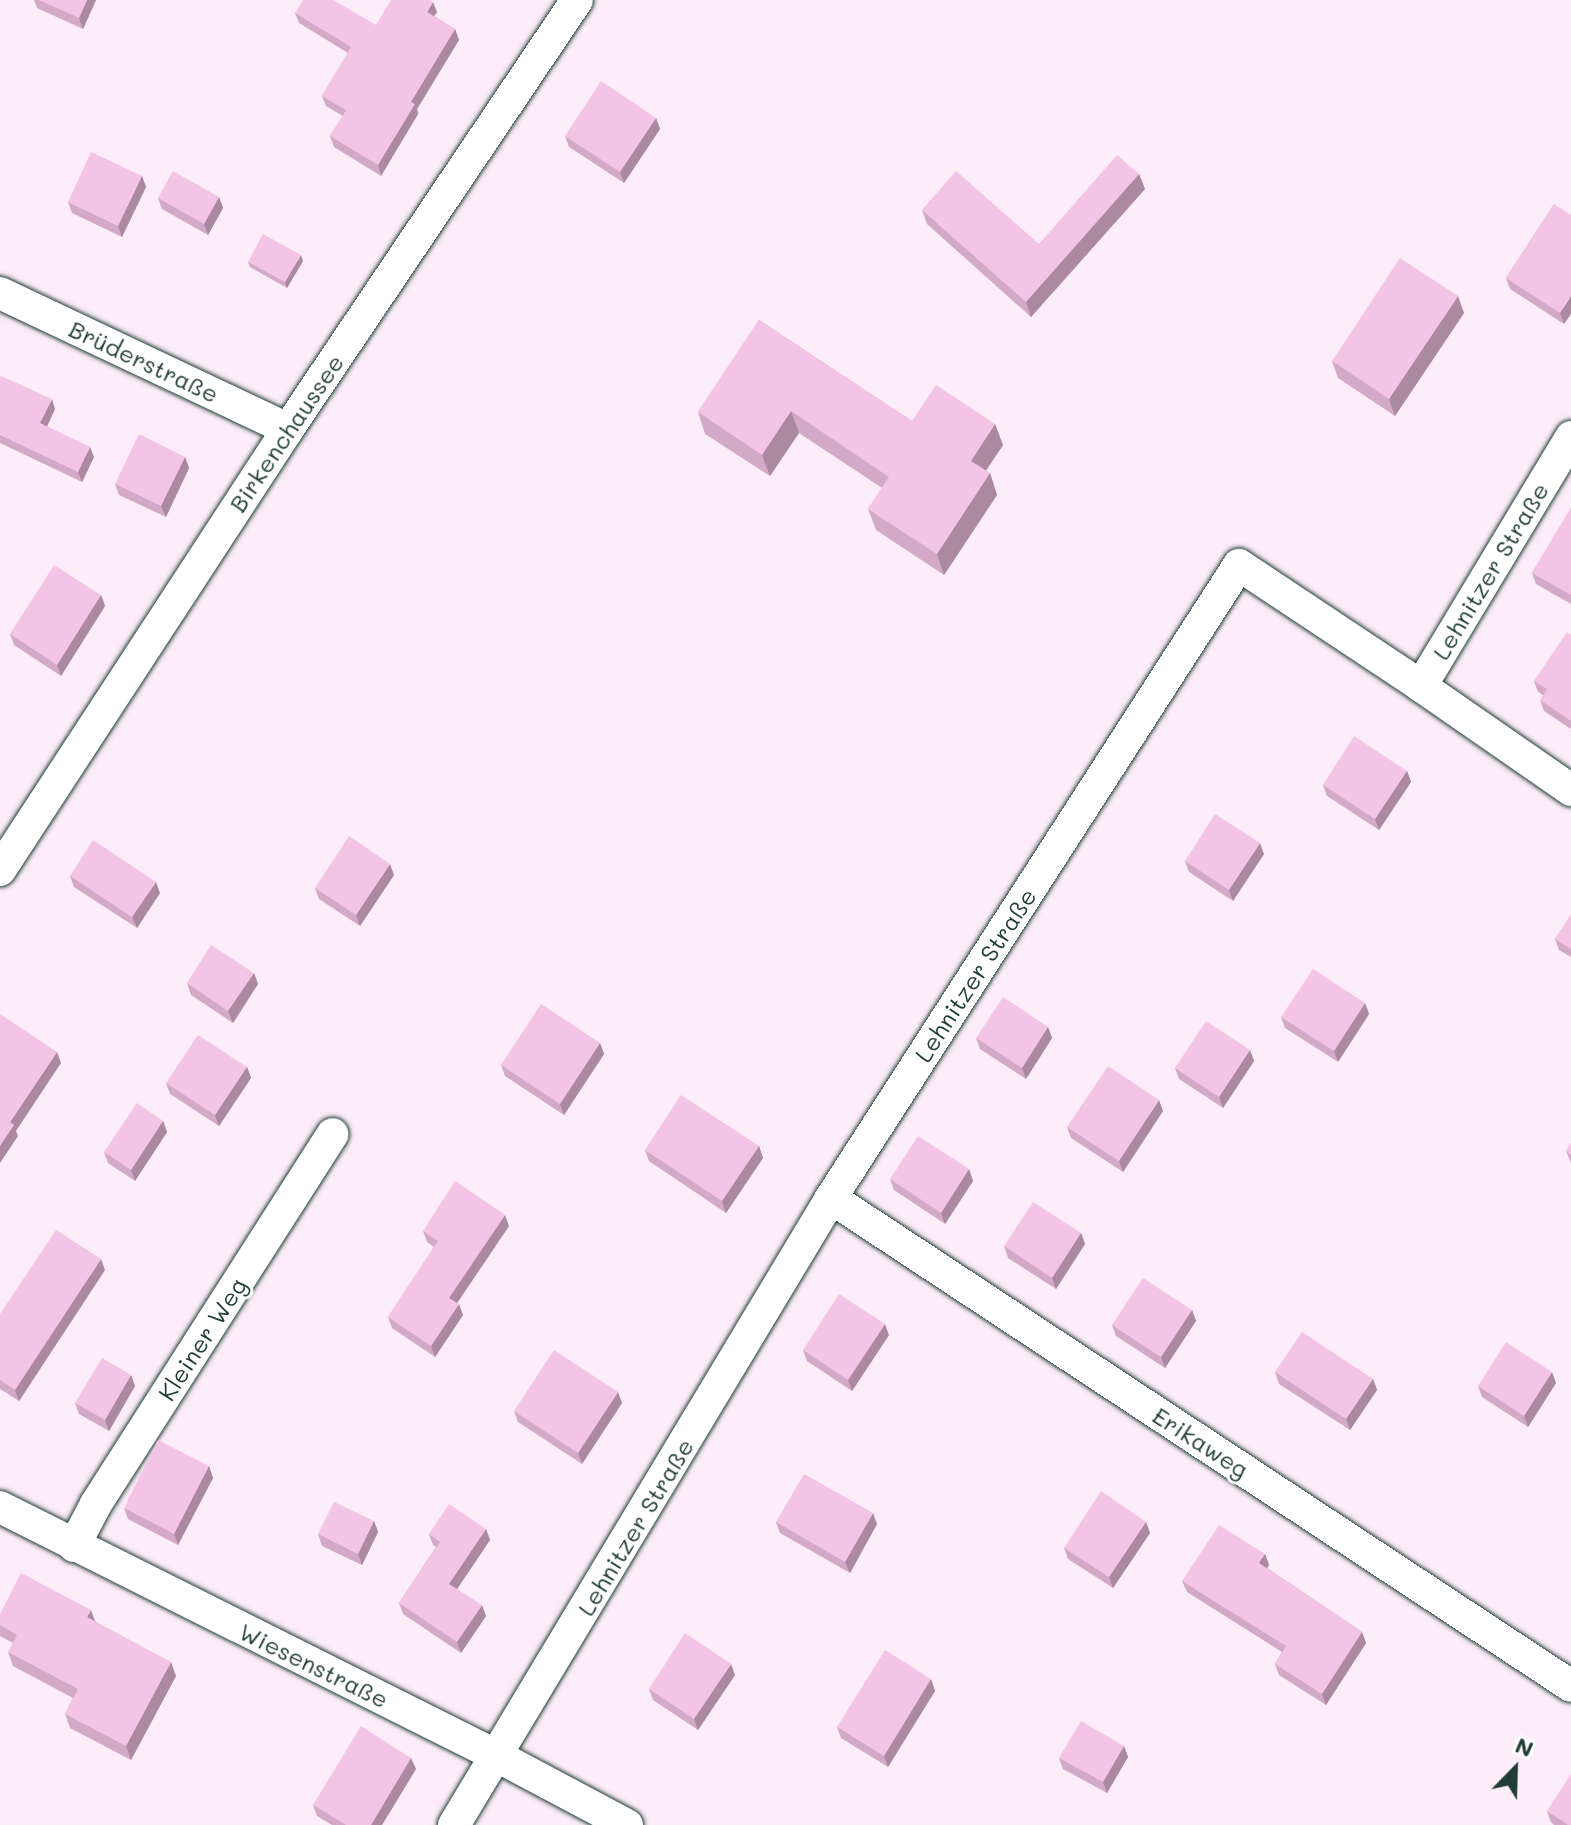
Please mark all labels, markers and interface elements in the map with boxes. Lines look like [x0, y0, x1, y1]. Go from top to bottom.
street label: Brüderstraße [65, 314, 223, 408]
street label: Birkenchaussee [223, 349, 349, 517]
street label: Lehnitzer Straße [1426, 477, 1554, 665]
street label: Lehnitzer Straße [908, 883, 1042, 1067]
street label: Kleiner Weg [152, 1272, 252, 1406]
street label: Erikaweg [1148, 1400, 1254, 1484]
street label: Lehnitzer Straße [571, 1433, 699, 1621]
street label: Wiesenstraße [235, 1616, 393, 1714]
north arrow [1475, 1729, 1555, 1809]
text: N [1511, 1730, 1538, 1763]

